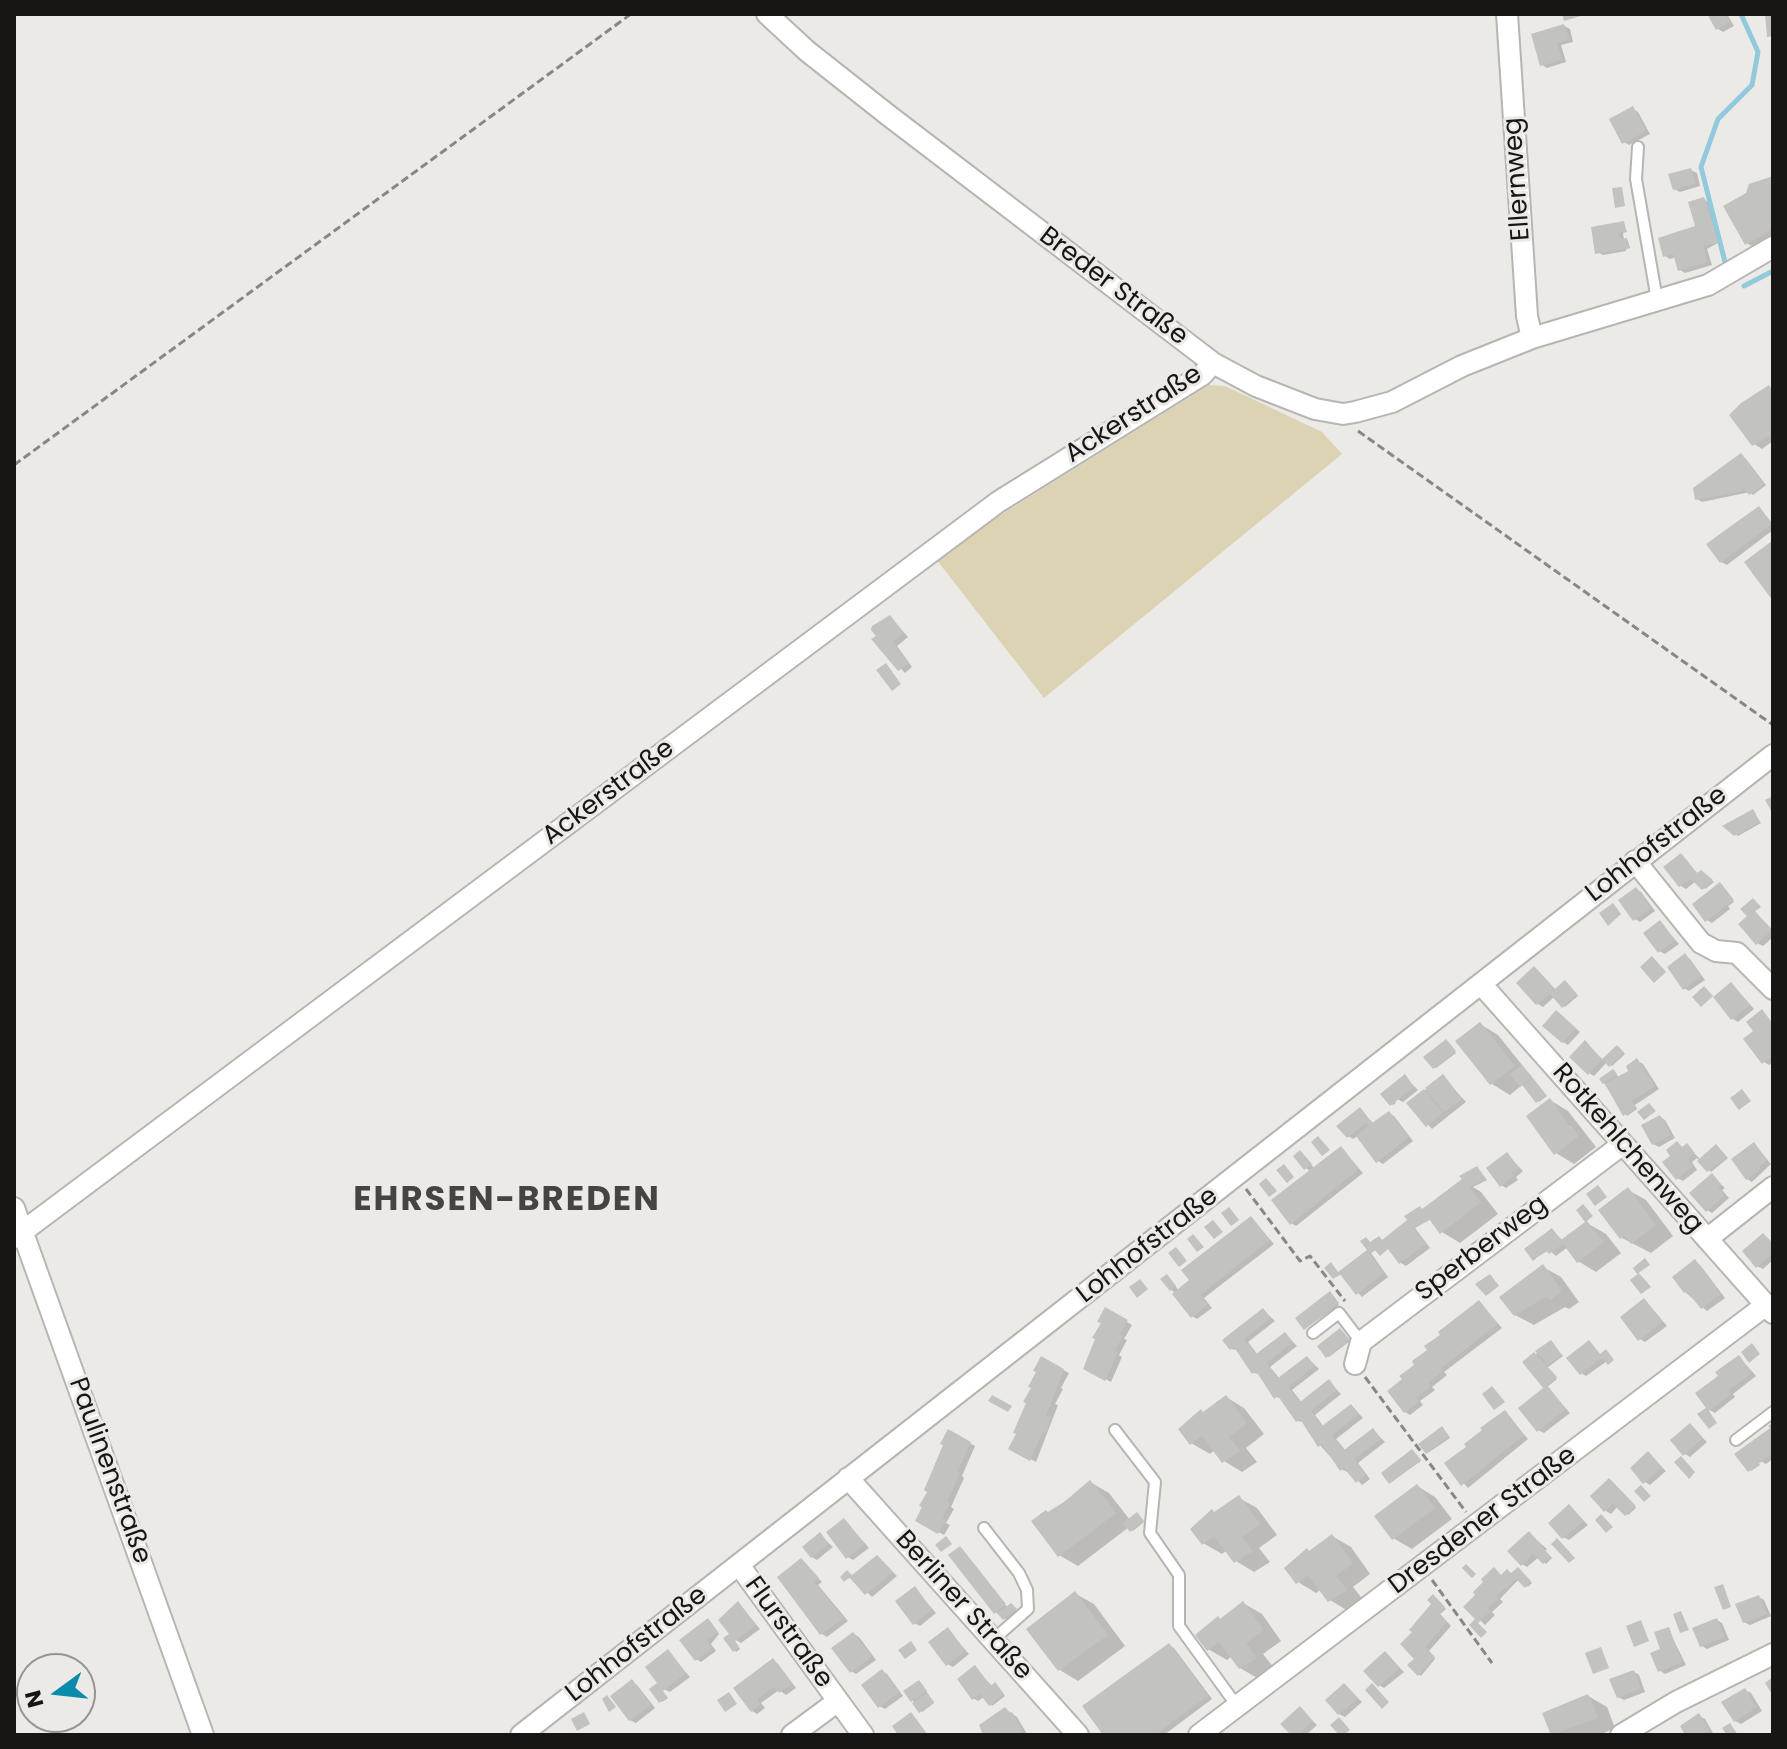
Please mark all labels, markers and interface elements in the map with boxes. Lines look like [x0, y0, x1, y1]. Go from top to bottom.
street label: Ellernweg [1498, 116, 1538, 242]
street label: Breder Straße [1033, 221, 1193, 353]
street label: Ackerstraße [1060, 359, 1208, 471]
street label: Ackerstraße [537, 733, 681, 853]
street label: Lohhofstraße [1580, 780, 1734, 910]
street label: Rotkehlchenweg [1545, 1058, 1709, 1240]
district label: EHRSEN-BREDEN [353, 1181, 661, 1221]
street label: Lohhofstraße [1071, 1181, 1225, 1311]
street label: Sperberweg [1410, 1189, 1554, 1309]
street label: Paulinenstraße [61, 1374, 157, 1568]
street label: Dresdener Straße [1383, 1440, 1583, 1602]
street label: Berliner Straße [888, 1525, 1038, 1687]
street label: Flurstraße [737, 1571, 839, 1695]
street label: Lohhofstraße [560, 1580, 714, 1710]
north arrow [16, 1653, 96, 1733]
text: N [17, 1687, 51, 1711]

